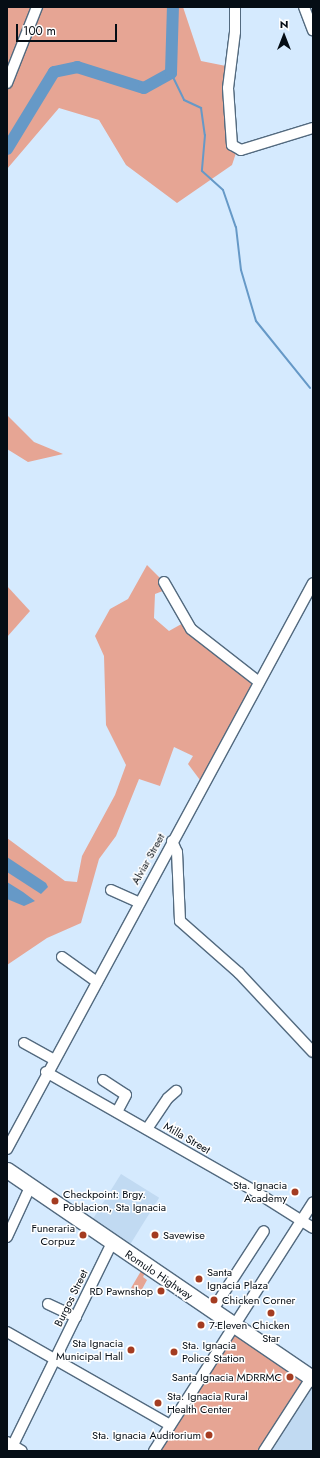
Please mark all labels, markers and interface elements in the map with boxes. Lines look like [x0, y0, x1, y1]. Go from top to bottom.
scale bar [18, 16, 119, 42]
north arrow [264, 16, 304, 56]
text: N [280, 16, 288, 32]
text: 100 m [23, 22, 56, 40]
street label: Alviar Street [129, 831, 167, 887]
street label: Milla Street [161, 1119, 213, 1157]
place label: Sta. Ignacia Academy [233, 1179, 287, 1205]
marker: Sta. Ignacia Academy [290, 1187, 300, 1197]
place label: Checkpoint: Brgy. Poblacion, Sta Ignacia [63, 1188, 166, 1214]
marker: Checkpoint: Brgy. Poblacion, Sta Ignacia [50, 1196, 60, 1206]
place label: Funeraria Corpuz [32, 1222, 75, 1248]
place label: Savewise [163, 1228, 205, 1242]
marker: Funeraria Corpuz [78, 1230, 88, 1240]
marker: Savewise [150, 1230, 160, 1240]
street label: Romulo Highway [123, 1248, 195, 1302]
place label: Santa Ignacia Plaza [207, 1266, 268, 1292]
street label: Burgos Street [52, 1267, 90, 1329]
marker: Santa Ignacia Plaza [194, 1274, 204, 1284]
place label: RD Pawnshop [89, 1284, 153, 1298]
marker: RD Pawnshop [156, 1286, 166, 1296]
place label: Chicken Corner [222, 1293, 295, 1307]
marker: Chicken Corner [209, 1295, 219, 1305]
marker: Chicken Star [266, 1308, 276, 1318]
place label: 7-Eleven [209, 1318, 247, 1332]
place label: Chicken Star [252, 1319, 290, 1345]
marker: 7-Eleven [196, 1320, 206, 1330]
place label: Sta Ignacia Municipal Hall [56, 1337, 123, 1363]
place label: Sta. Ignacia Police Station [182, 1339, 245, 1365]
marker: Sta Ignacia Municipal Hall [126, 1345, 136, 1355]
marker: Sta. Ignacia Police Station [169, 1347, 179, 1357]
place label: Santa Ignacia MDRRMC [172, 1370, 282, 1384]
marker: Santa Ignacia MDRRMC [285, 1372, 295, 1382]
place label: Sta. Ignacia Rural Health Center [167, 1390, 248, 1416]
marker: Sta. Ignacia Rural Health Center [152, 1397, 164, 1409]
place label: Sta. Ignacia Auditorium [92, 1428, 201, 1442]
marker: Sta. Ignacia Auditorium [204, 1430, 214, 1440]

